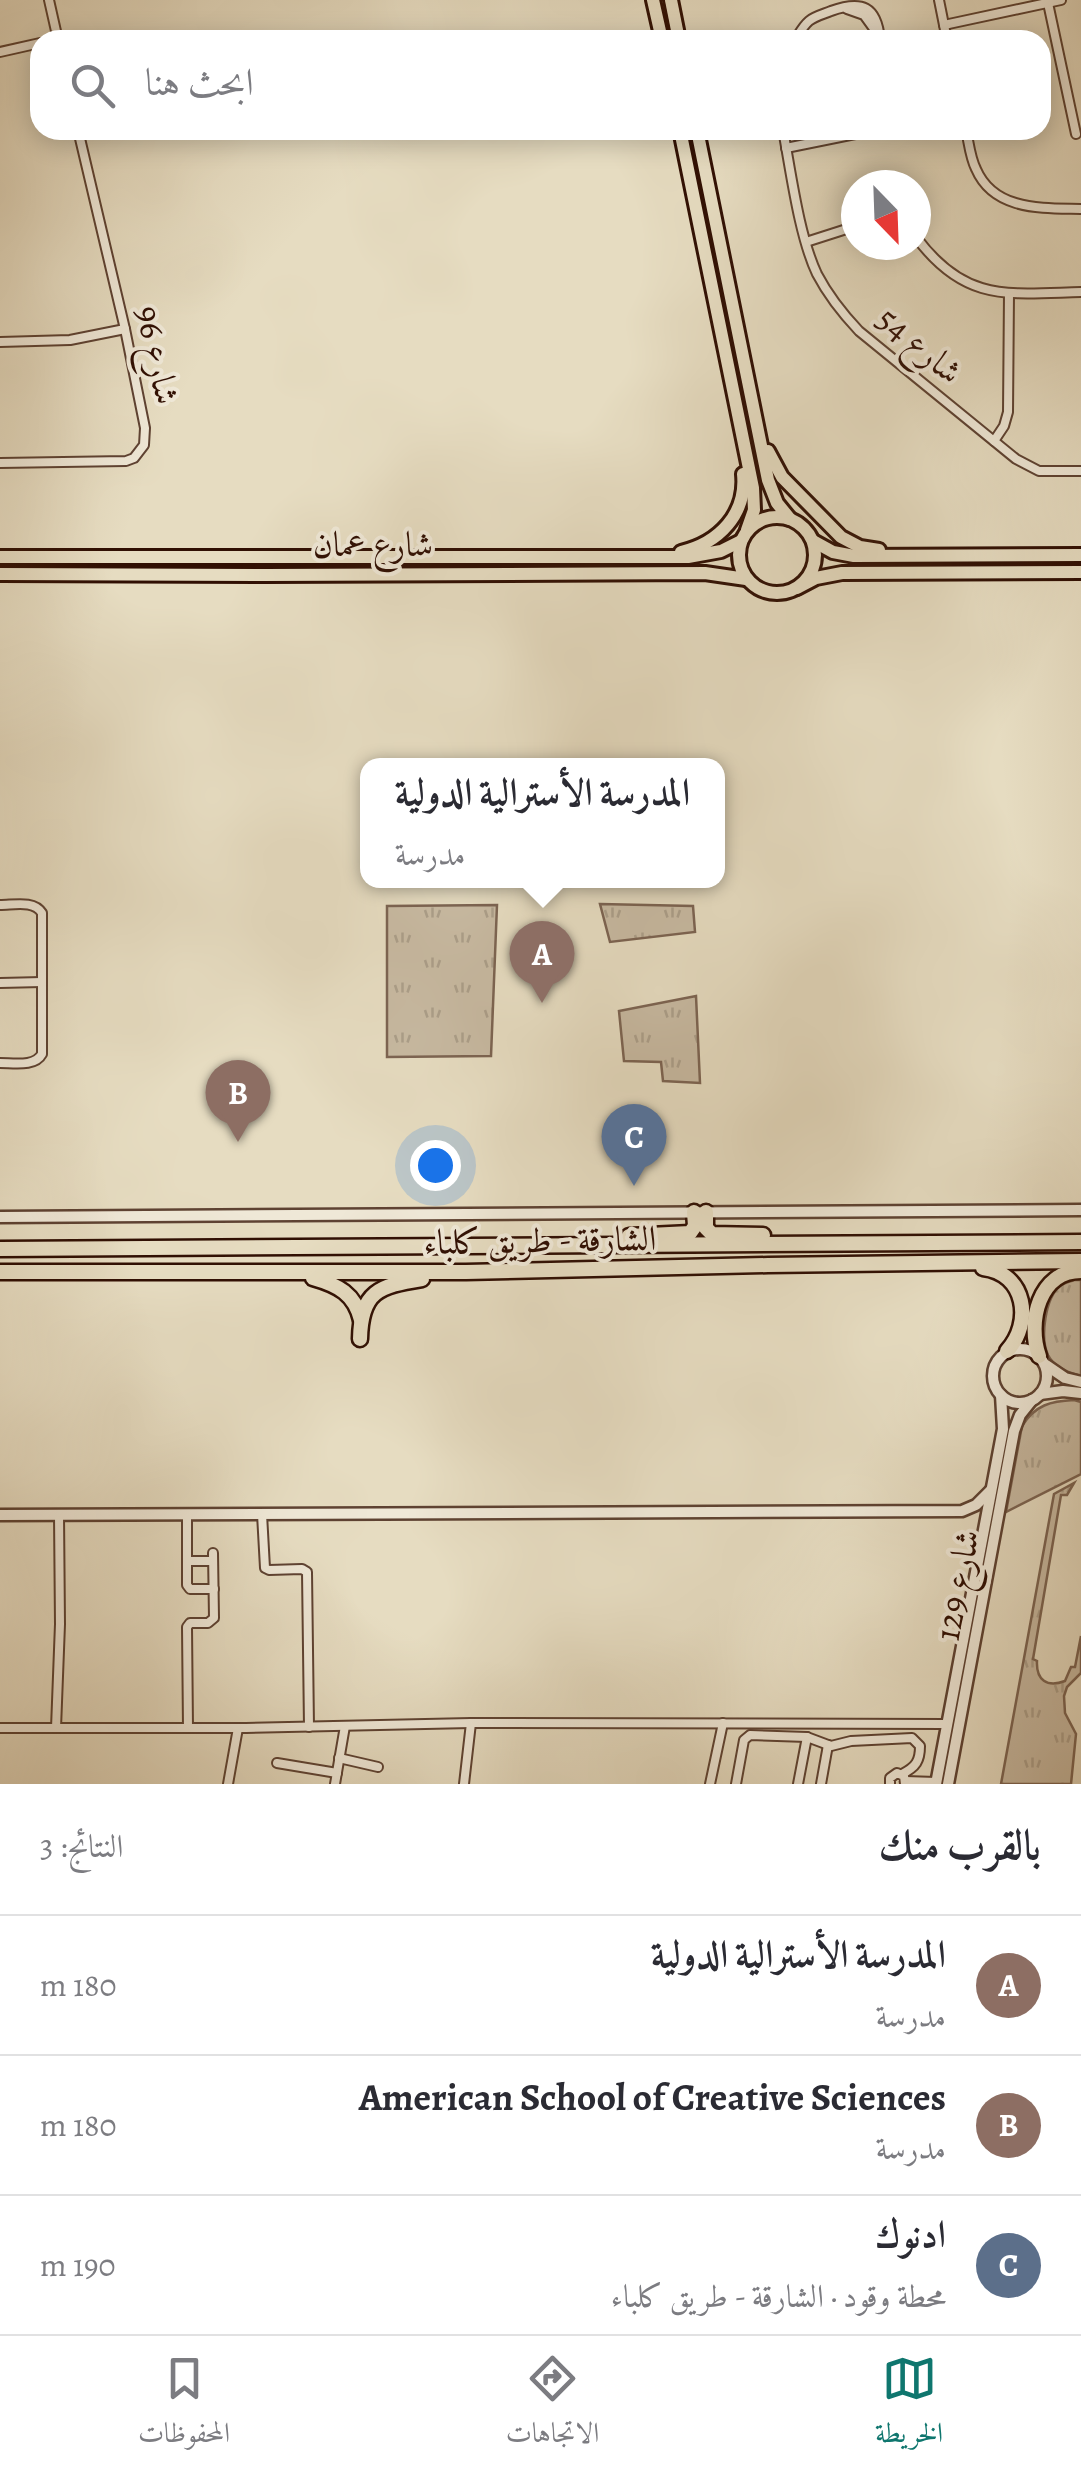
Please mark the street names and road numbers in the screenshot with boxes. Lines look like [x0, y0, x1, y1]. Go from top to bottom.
street label: شارع 54 [864, 295, 973, 399]
street label: شارع 96 [119, 301, 192, 410]
street label: شارع عمان [313, 520, 433, 573]
street label: الشارقة - طريق كلباء [423, 1214, 657, 1266]
street label: شارع 129 [923, 1525, 996, 1646]

